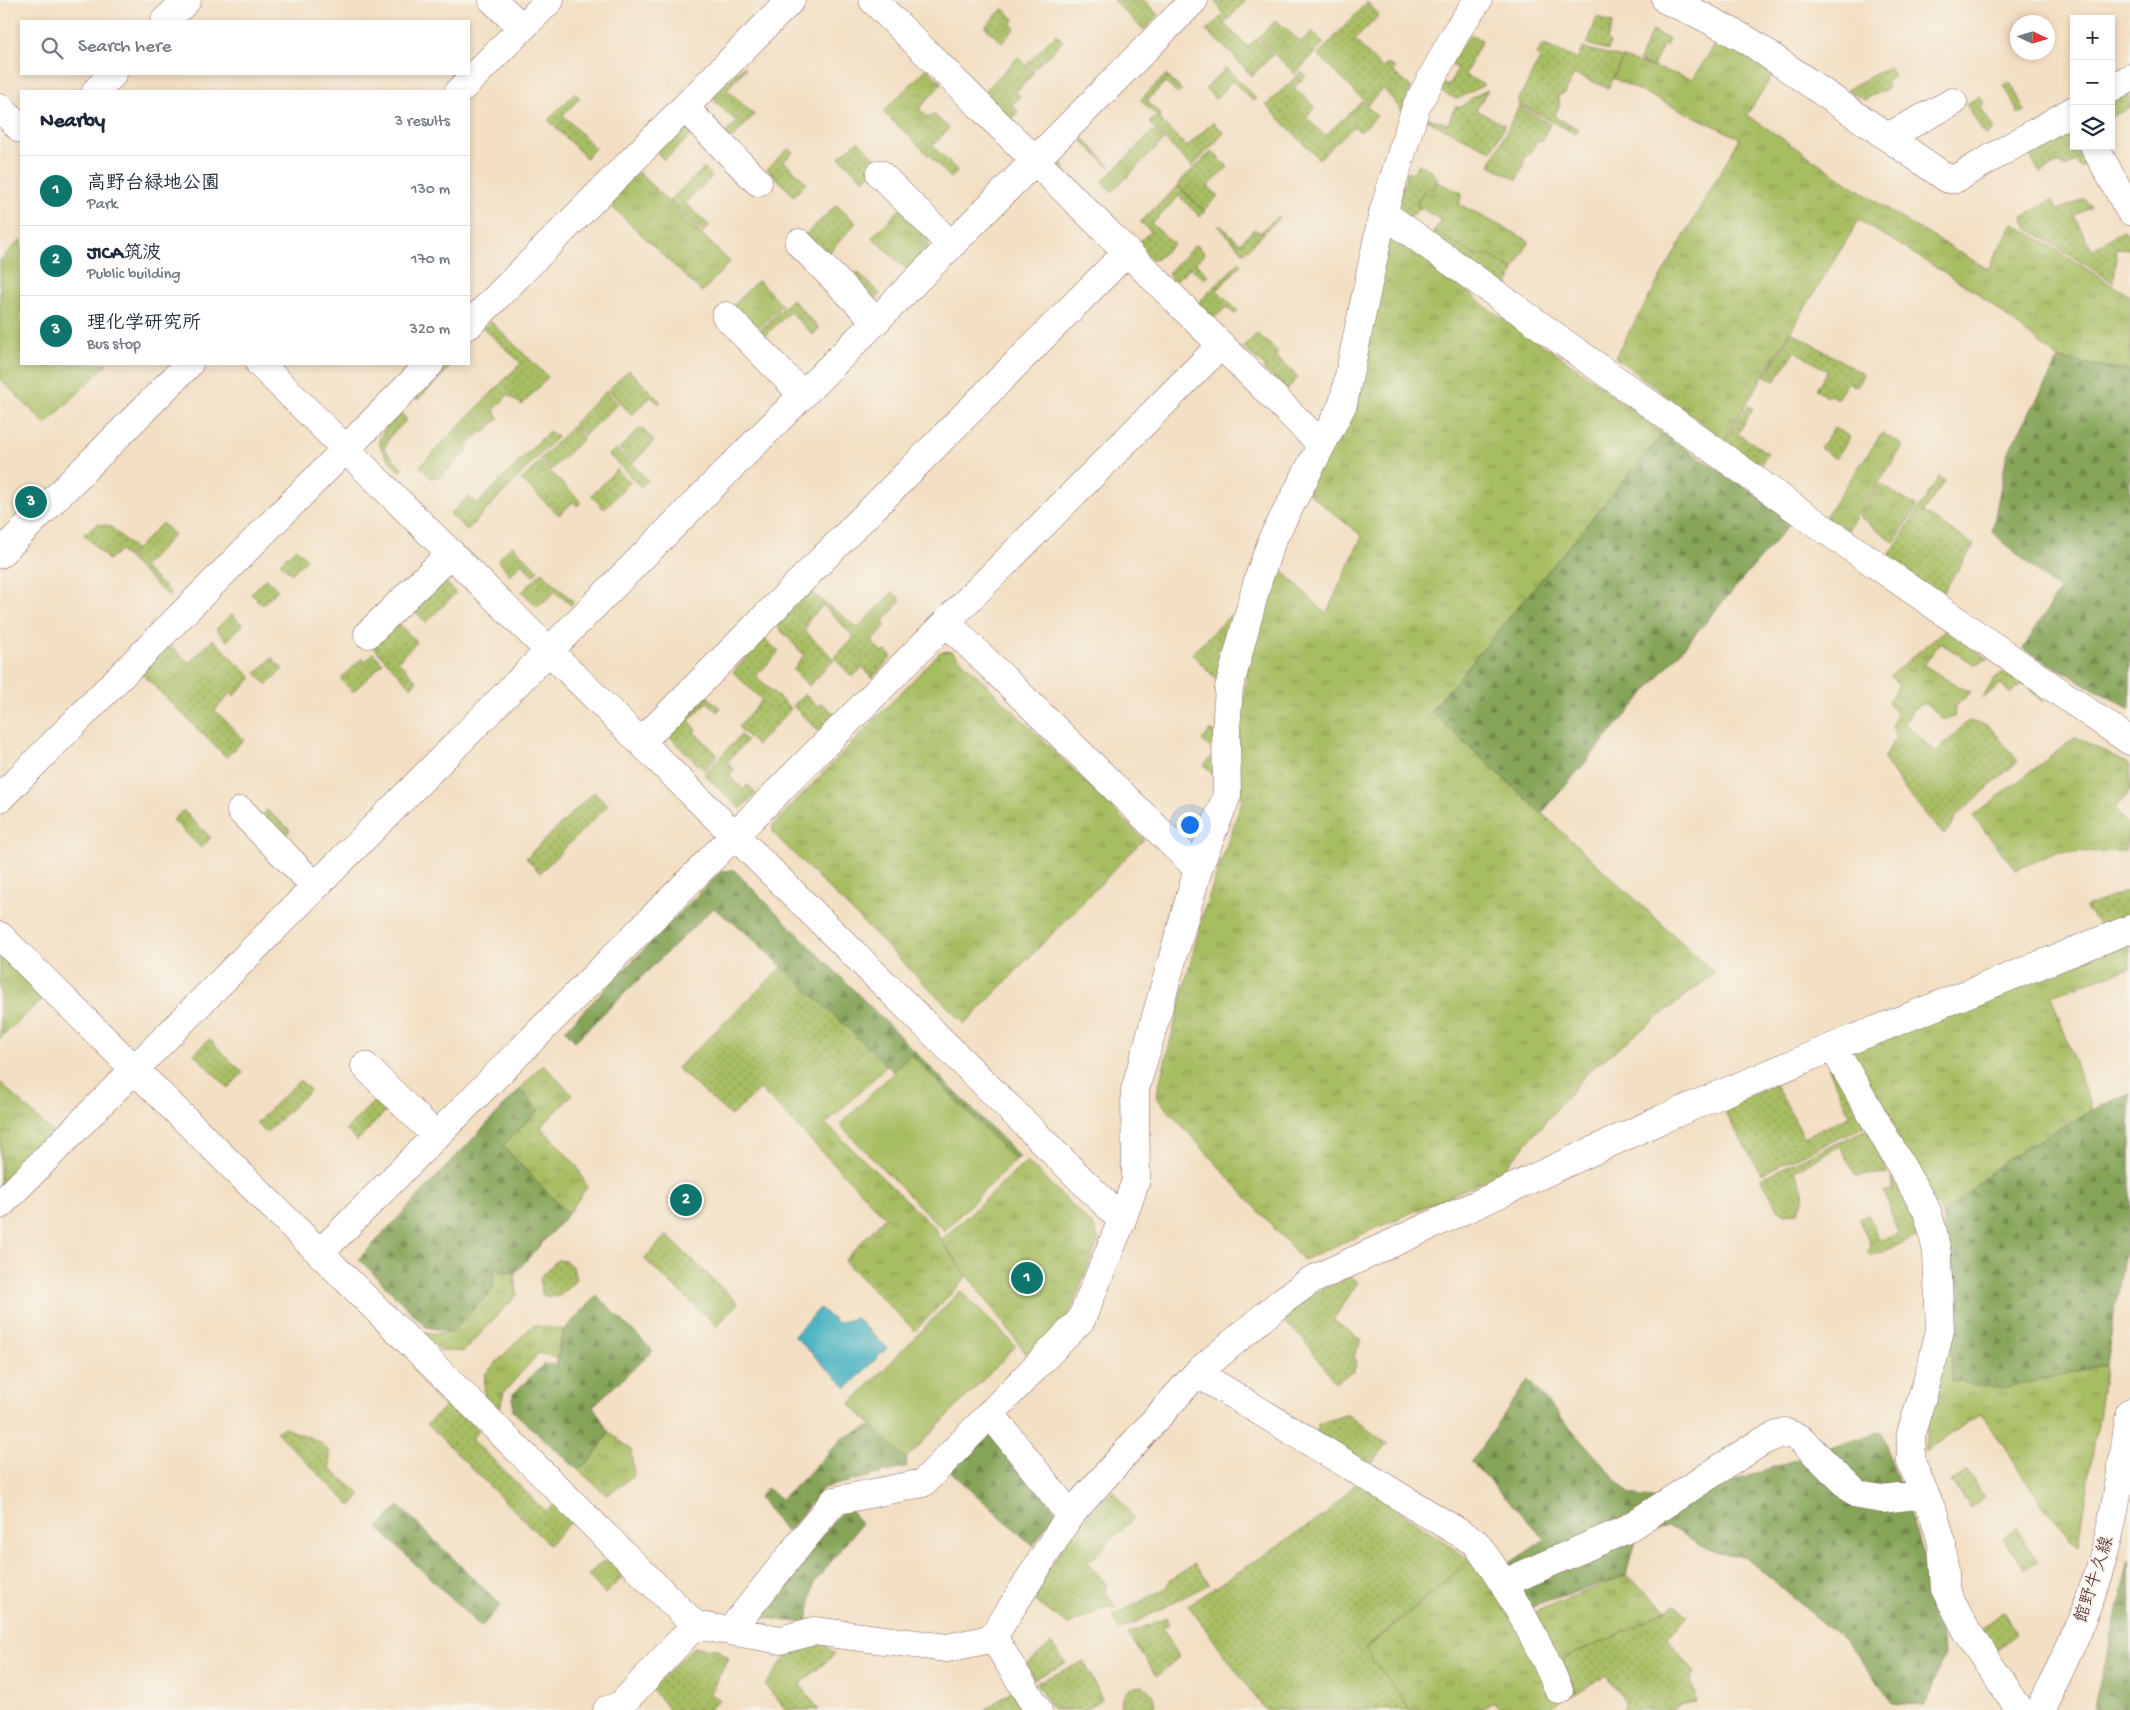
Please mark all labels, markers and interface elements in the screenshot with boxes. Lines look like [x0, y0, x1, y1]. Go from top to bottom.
north arrow [2010, 15, 2055, 60]
map controls [2070, 15, 2115, 150]
button: + [2070, 15, 2115, 60]
search box [20, 20, 470, 75]
icon: search [38, 34, 66, 62]
text: Search here [78, 36, 172, 59]
button: − [2070, 60, 2115, 105]
button: layers [2070, 105, 2115, 150]
text: Nearby [40, 110, 105, 135]
text: 3 results [395, 113, 450, 132]
text: 高野台緑地公園 [87, 173, 220, 196]
text: 1 [53, 181, 59, 200]
text: 130 m [411, 181, 450, 200]
text: Park [87, 196, 118, 215]
text: JICA筑波 [87, 243, 161, 266]
text: 2 [52, 251, 60, 270]
text: 170 m [411, 251, 450, 270]
text: Public building [87, 266, 181, 285]
text: 理化学研究所 [87, 313, 201, 336]
text: 3 [52, 321, 60, 340]
text: 320 m [410, 321, 450, 340]
text: Bus stop [87, 336, 141, 355]
pin: 3 [15, 483, 47, 521]
your location [1177, 812, 1203, 838]
pin: 2 [670, 1181, 702, 1219]
pin: 1 [1011, 1259, 1043, 1297]
street label: 館野牛久線 [2071, 1533, 2119, 1626]

